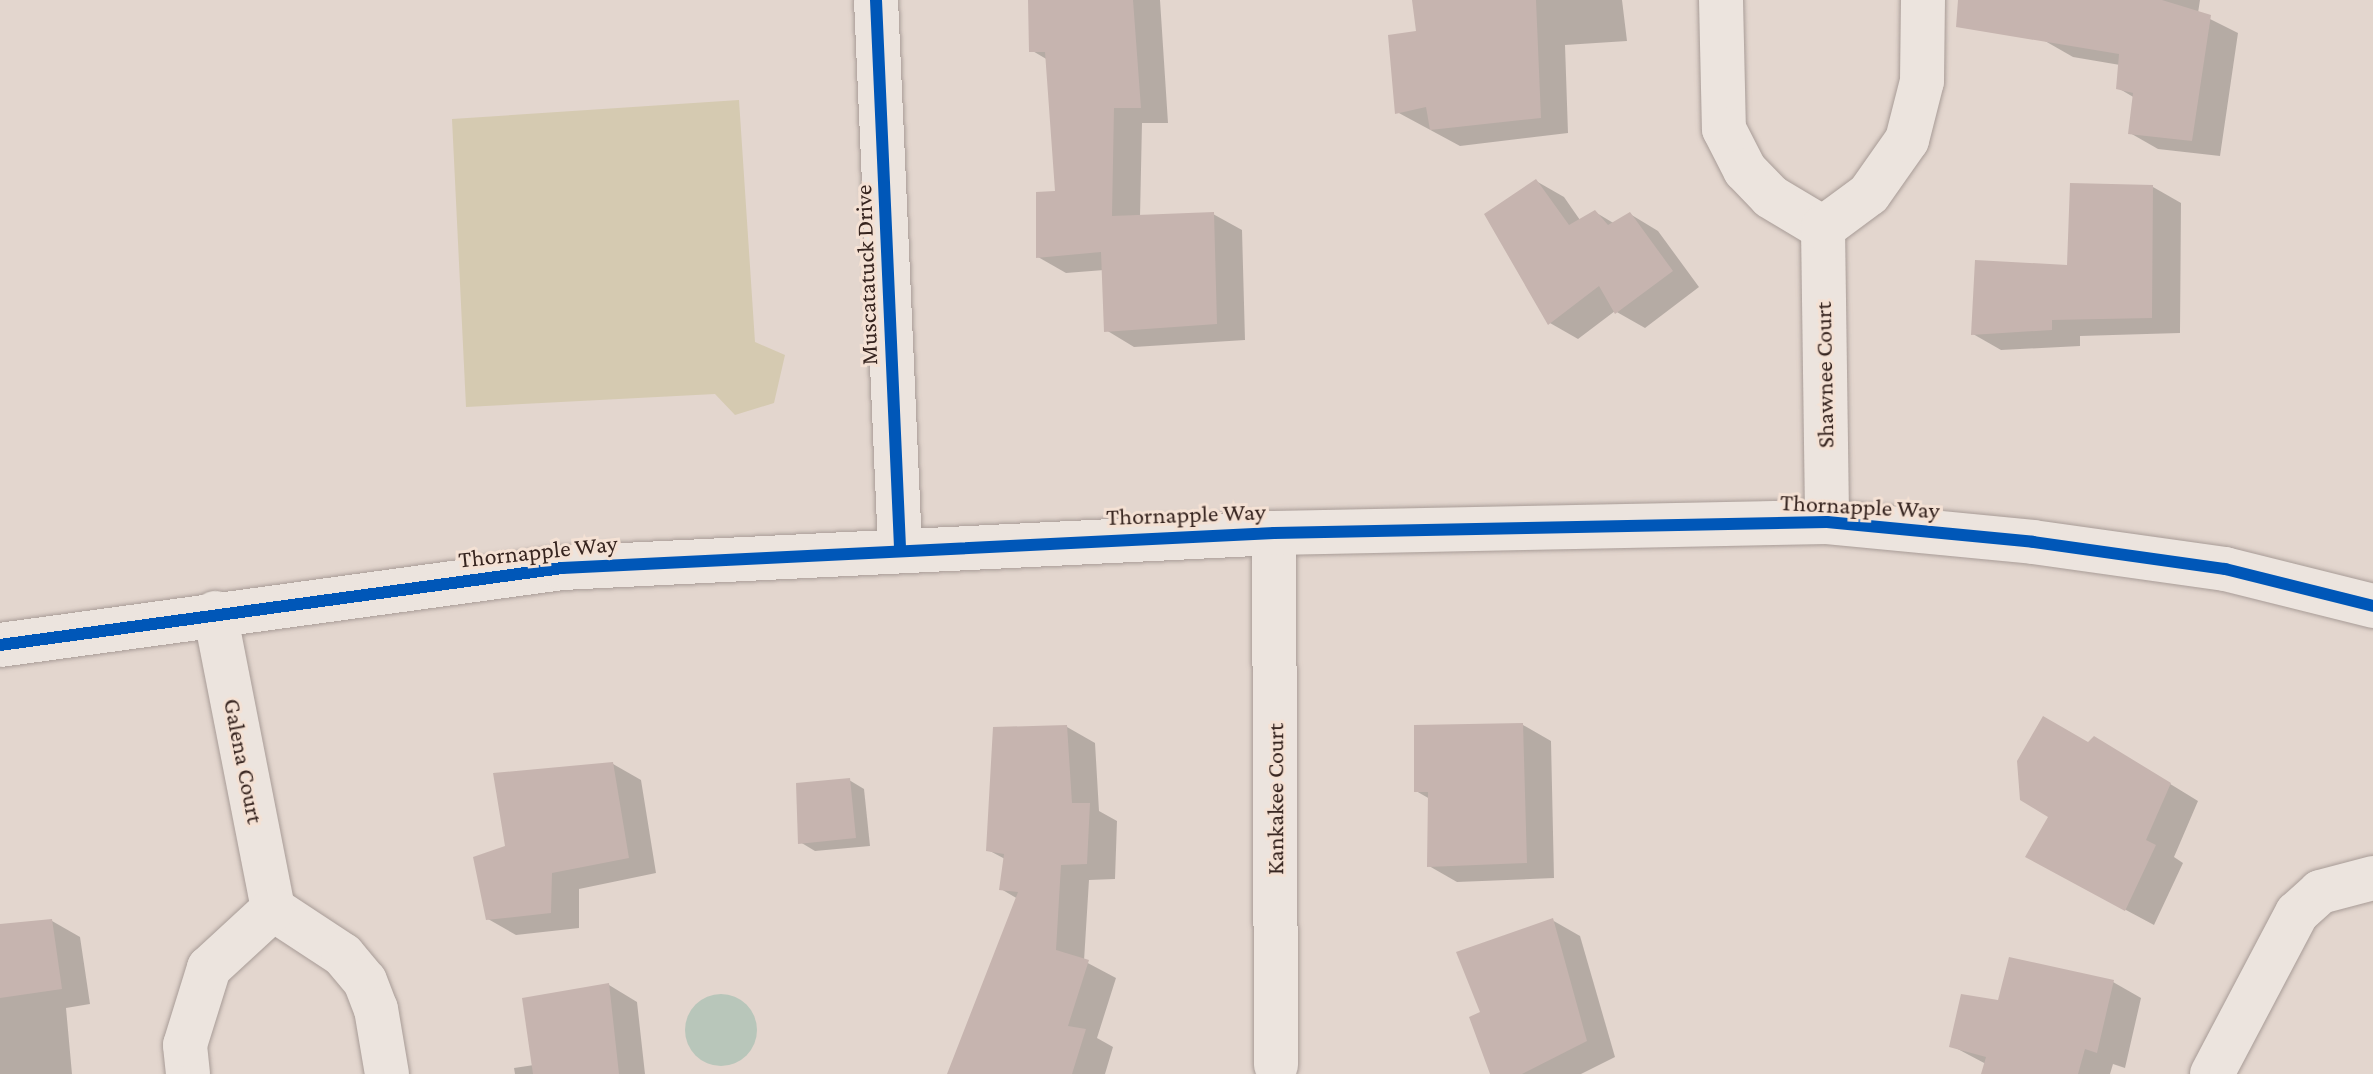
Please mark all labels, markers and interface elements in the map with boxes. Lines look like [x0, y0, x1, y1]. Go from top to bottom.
street label: Muscatatuck Drive [848, 184, 884, 366]
street label: Shawnee Court [1808, 302, 1840, 448]
street label: Thornapple Way [1779, 487, 1941, 525]
street label: Thornapple Way [1106, 497, 1266, 531]
street label: Thornapple Way [457, 528, 619, 574]
street label: Galena Court [218, 696, 270, 826]
street label: Kankakee Court [1261, 723, 1289, 875]

